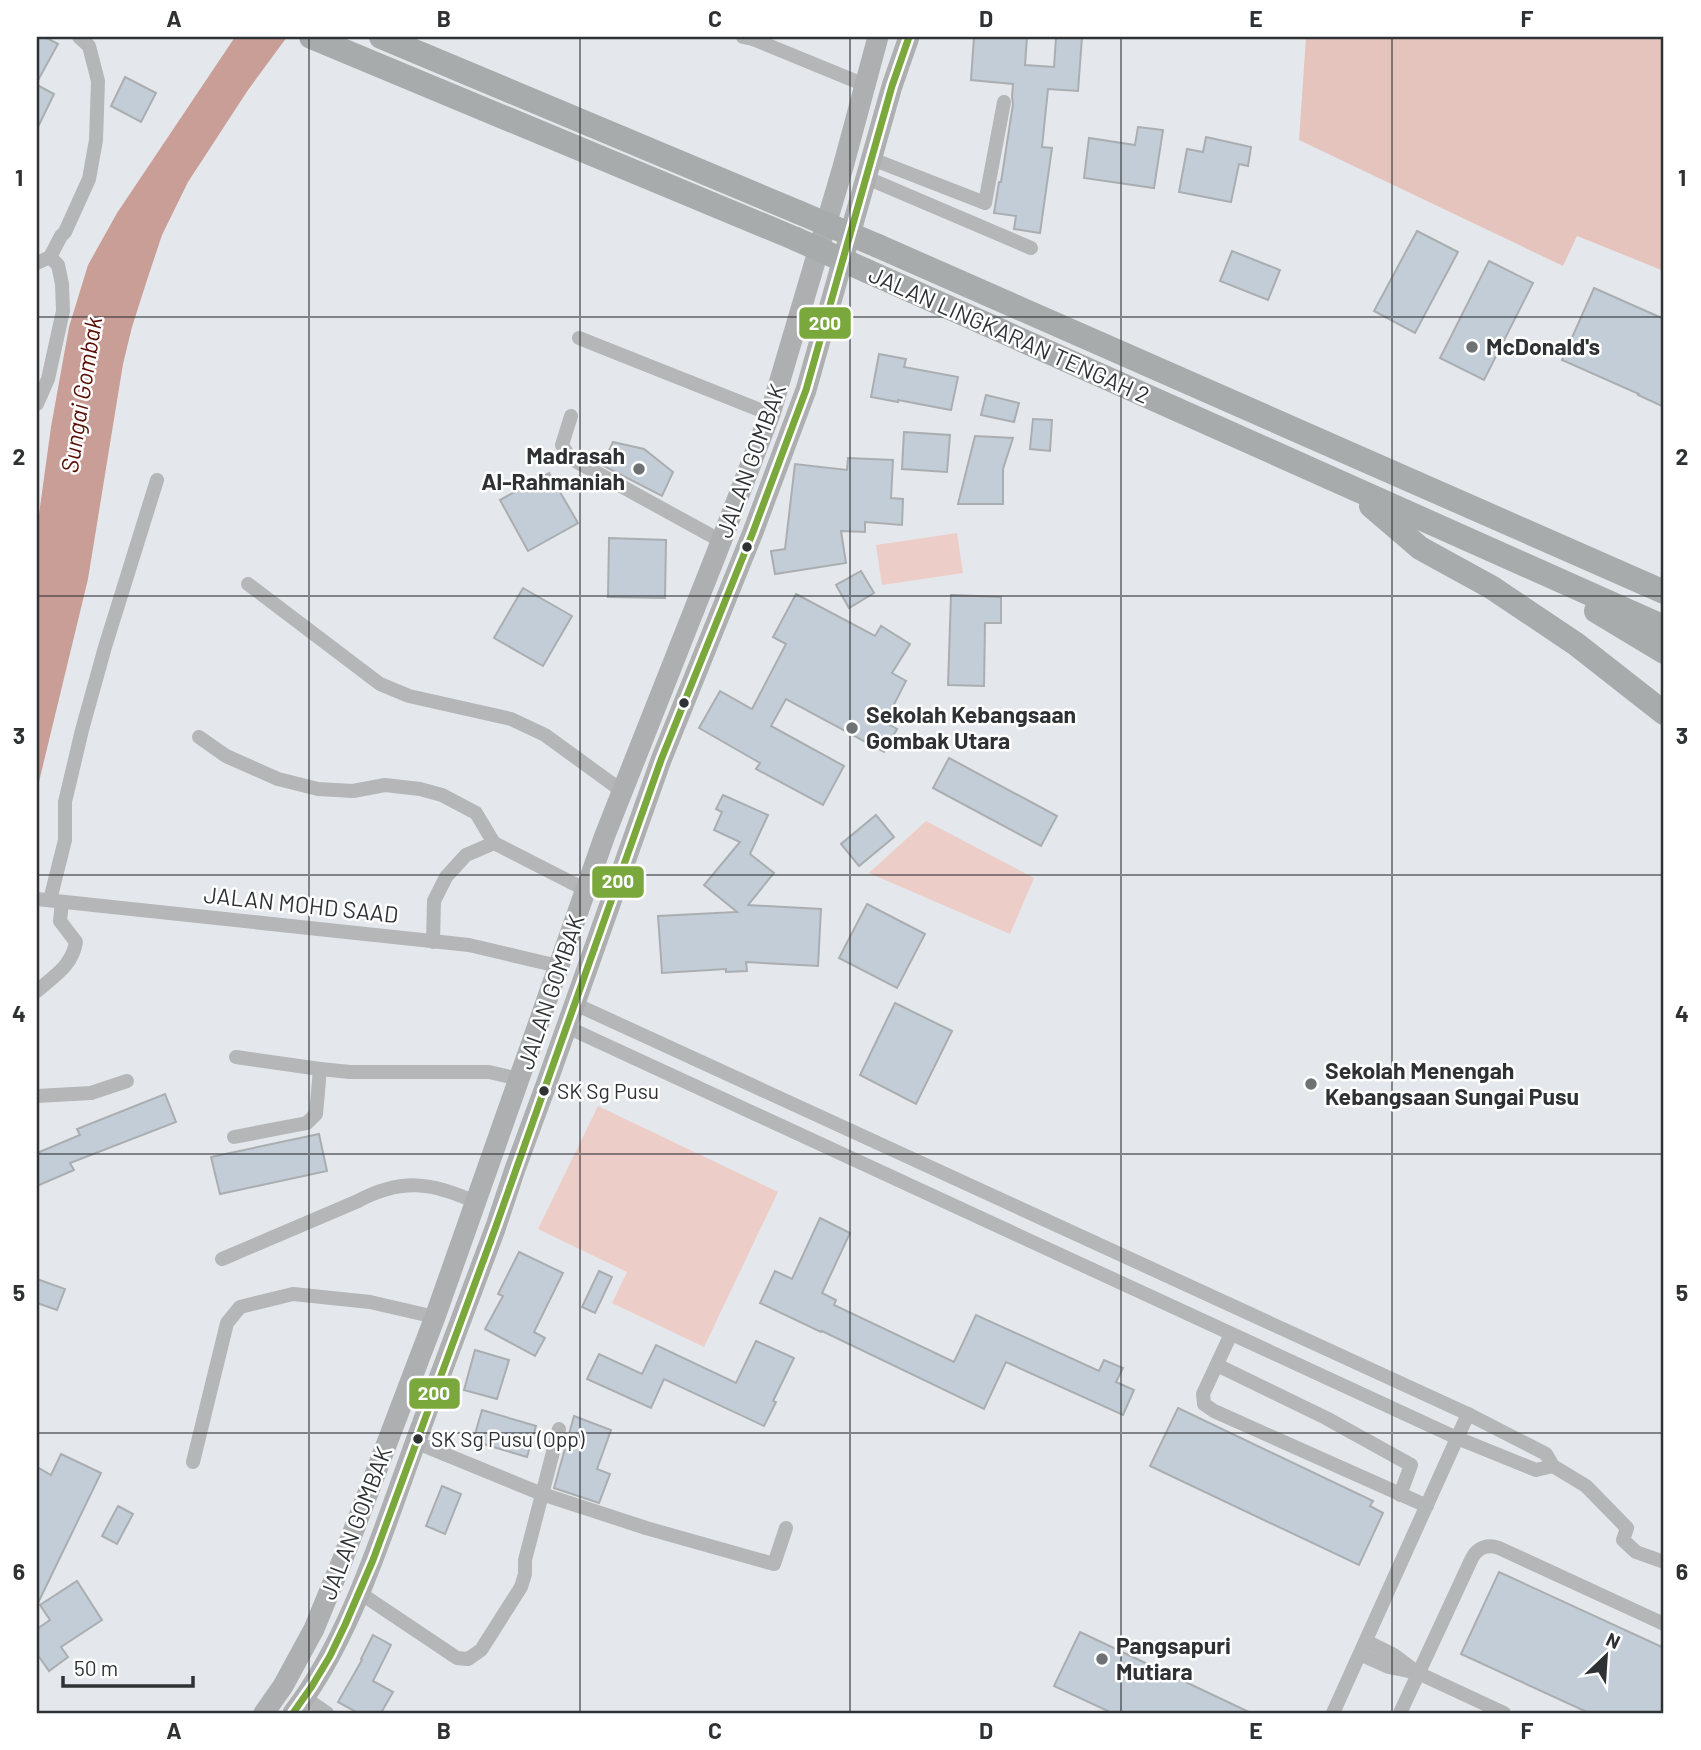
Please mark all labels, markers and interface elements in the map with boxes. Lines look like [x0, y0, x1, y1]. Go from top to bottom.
text: A [166, 4, 182, 32]
text: B [437, 4, 451, 32]
text: C [708, 4, 722, 32]
text: D [979, 4, 993, 32]
text: E [1249, 4, 1263, 32]
text: F [1521, 4, 1534, 32]
text: 1 [15, 163, 23, 191]
text: 1 [1678, 163, 1686, 191]
street label: JALAN LINGKARAN TENGAH 2 [865, 259, 1154, 409]
line badge: 200 [798, 306, 852, 340]
text: 200 [809, 311, 841, 334]
water label: Sungai Gombak [54, 314, 107, 475]
place label: McDonald's [1486, 332, 1600, 360]
marker: McDonald's [1464, 339, 1480, 355]
street label: JALAN GOMBAK [709, 380, 791, 542]
place label: Madrasah Al-Rahmaniah [481, 441, 625, 495]
text: 2 [13, 442, 25, 470]
text: 2 [1676, 442, 1688, 470]
marker: Madrasah Al-Rahmaniah [631, 461, 647, 477]
unlabelled marker [740, 540, 754, 554]
unlabelled marker [677, 696, 691, 710]
place label: Sekolah Kebangsaan Gombak Utara [866, 700, 1076, 754]
marker: Sekolah Kebangsaan Gombak Utara [844, 720, 860, 736]
text: 3 [13, 721, 25, 749]
text: 3 [1676, 721, 1688, 749]
line badge: 200 [591, 865, 645, 899]
text: 200 [602, 869, 634, 892]
street label: JALAN MOHD SAAD [202, 880, 400, 928]
street label: JALAN GOMBAK [510, 911, 590, 1073]
text: 4 [12, 999, 26, 1027]
text: 4 [1675, 999, 1689, 1027]
place label: Sekolah Menengah Kebangsaan Sungai Pusu [1325, 1056, 1579, 1110]
marker: Sekolah Menengah Kebangsaan Sungai Pusu [1303, 1076, 1319, 1092]
place label: SK Sg Pusu [557, 1078, 659, 1103]
marker: SK Sg Pusu [537, 1084, 551, 1098]
text: 5 [13, 1278, 25, 1306]
text: 5 [1676, 1278, 1688, 1306]
line badge: 200 [408, 1377, 461, 1410]
text: 200 [418, 1381, 450, 1404]
place label: SK Sg Pusu (Opp) [431, 1426, 585, 1451]
marker: SK Sg Pusu (Opp) [411, 1432, 425, 1446]
street label: JALAN GOMBAK [313, 1442, 397, 1603]
text: 6 [13, 1557, 25, 1585]
text: 6 [1676, 1557, 1688, 1585]
north arrow [1572, 1620, 1642, 1690]
text: N [1603, 1627, 1624, 1653]
place label: Pangsapuri Mutiara [1116, 1631, 1231, 1685]
scale bar [63, 1645, 192, 1689]
marker: Pangsapuri Mutiara [1094, 1651, 1110, 1667]
text: 50 m [74, 1655, 118, 1680]
text: A [166, 1716, 182, 1744]
text: B [437, 1716, 451, 1744]
text: C [708, 1716, 722, 1744]
text: D [979, 1716, 993, 1744]
text: E [1249, 1716, 1263, 1744]
text: F [1521, 1716, 1534, 1744]

